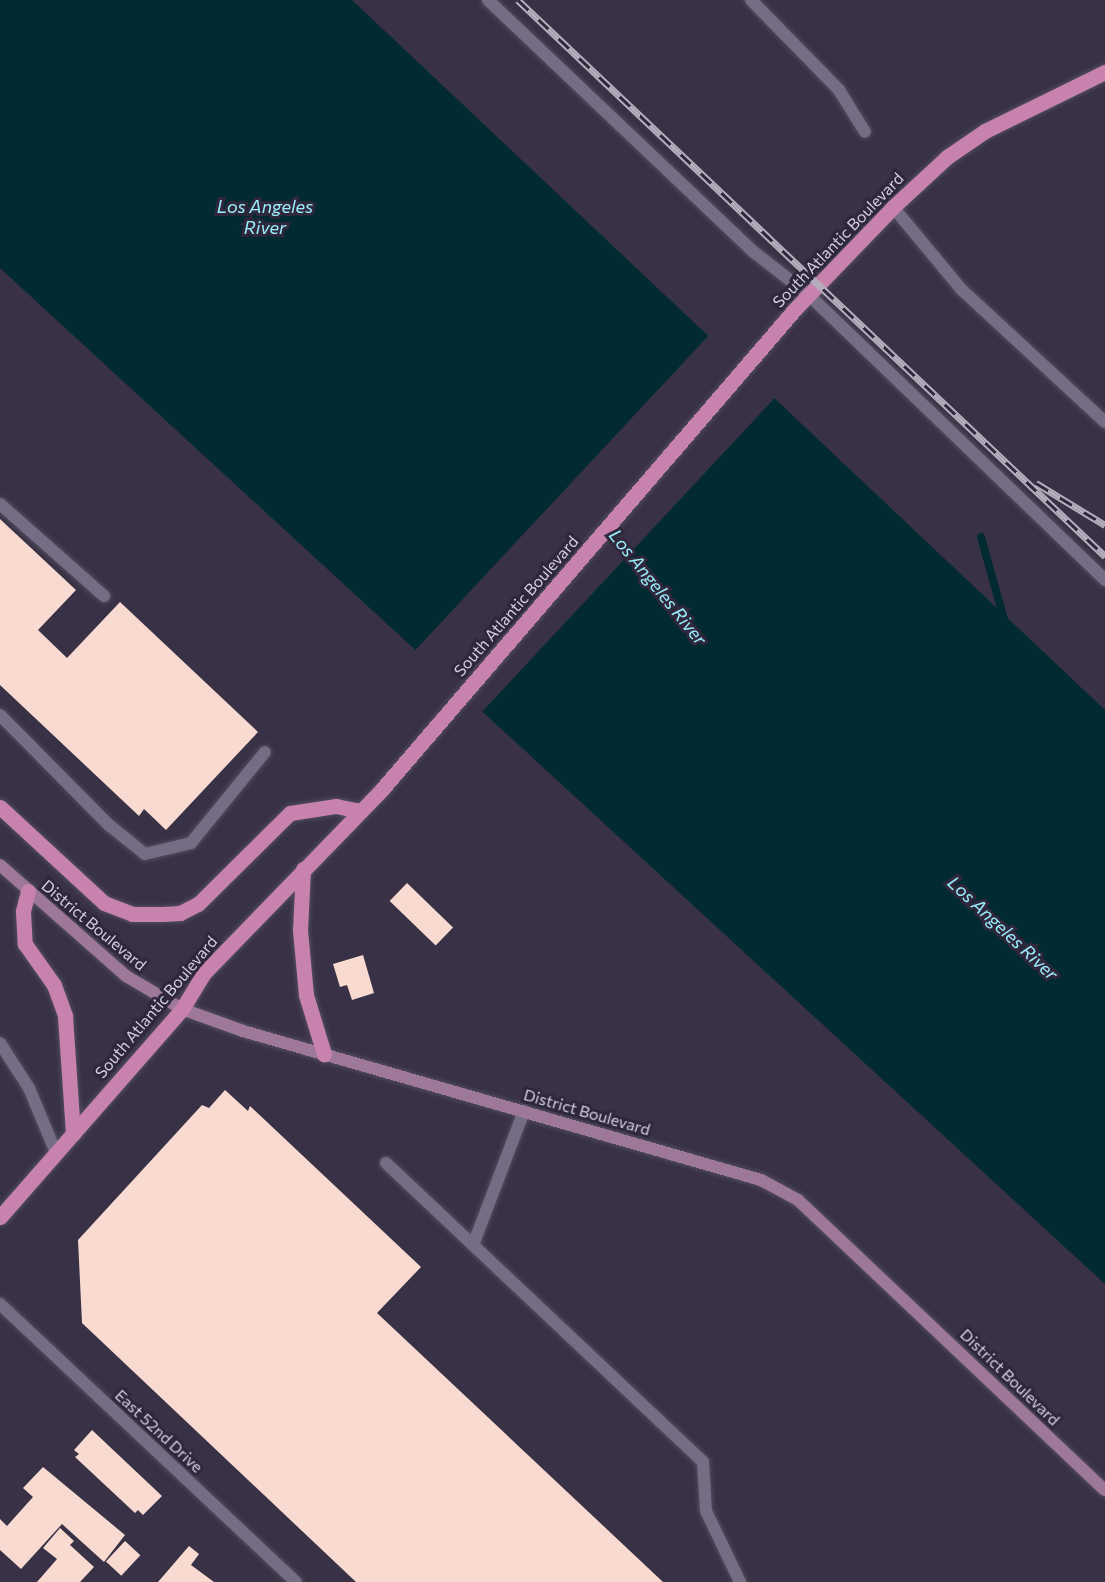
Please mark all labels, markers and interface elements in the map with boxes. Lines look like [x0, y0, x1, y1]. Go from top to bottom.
street label: South Atlantic Boulevard [769, 169, 907, 311]
water label: Los Angeles River [217, 196, 313, 238]
water label: Los Angeles River [605, 525, 711, 649]
street label: South Atlantic Boulevard [450, 532, 582, 680]
water label: Los Angeles River [944, 872, 1062, 984]
street label: District Boulevard [38, 876, 150, 974]
street label: South Atlantic Boulevard [91, 932, 221, 1082]
street label: District Boulevard [522, 1085, 652, 1139]
street label: District Boulevard [956, 1325, 1064, 1429]
street label: East 52nd Drive [111, 1385, 207, 1477]

